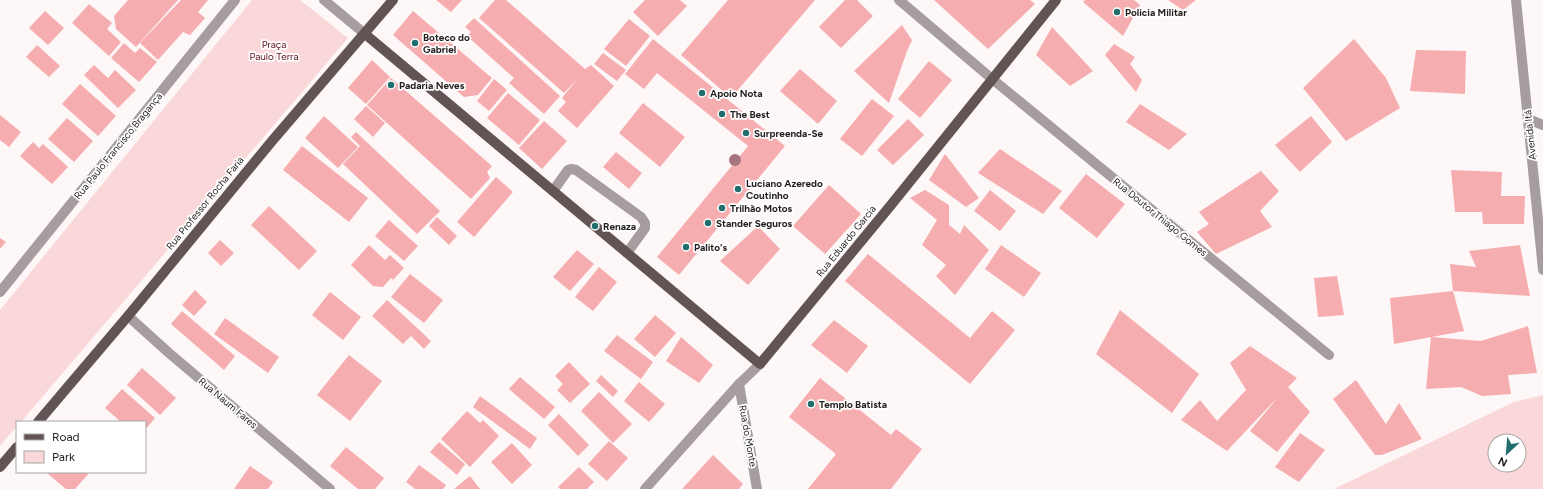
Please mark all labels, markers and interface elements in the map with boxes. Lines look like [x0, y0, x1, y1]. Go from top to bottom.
place label: Policia Militar [1125, 6, 1187, 19]
marker: Policia Militar [1112, 7, 1122, 17]
place label: Boteco do Gabriel [423, 31, 470, 56]
park label: Praça Paulo Terra [249, 38, 299, 63]
marker: Boteco do Gabriel [410, 38, 420, 48]
place label: Padaria Neves [399, 79, 465, 92]
marker: Padaria Neves [386, 80, 396, 90]
place label: Apoio Nota [710, 87, 763, 100]
marker: Apoio Nota [697, 88, 707, 98]
street label: Rua Paulo Francisco Bragança [71, 90, 165, 202]
place label: The Best [730, 108, 770, 121]
marker: The Best [717, 109, 727, 119]
street label: Avenida Itá [1521, 109, 1539, 161]
place label: Surpreenda-Se [754, 127, 824, 140]
marker: Surpreenda-Se [741, 128, 751, 138]
street label: Rua Professor Rocha Faria [163, 154, 247, 252]
street label: Rua Doutor Thiago Gomes [1110, 175, 1210, 259]
place label: Luciano Azeredo Coutinho [746, 177, 823, 202]
marker: Luciano Azeredo Coutinho [733, 184, 743, 194]
place label: Trilhão Motos [730, 202, 793, 215]
marker: Trilhão Motos [717, 203, 727, 213]
street label: Rua Eduardo Garcia [813, 203, 879, 279]
place label: Stander Seguros [716, 217, 793, 230]
marker: Stander Seguros [703, 218, 713, 228]
place label: Renaza [603, 220, 636, 233]
marker: Renaza [590, 221, 600, 231]
place label: Palito's [694, 241, 728, 254]
marker: Palito's [681, 242, 691, 252]
street label: Rua Naum Fares [196, 375, 260, 432]
place label: Templo Batista [819, 398, 887, 411]
marker: Templo Batista [806, 399, 816, 409]
street label: Rua do Monte [736, 404, 760, 468]
legend [16, 421, 146, 473]
text: Road [52, 430, 80, 444]
north arrow [1487, 433, 1527, 473]
text: Park [52, 450, 75, 464]
text: N [1496, 454, 1510, 469]

